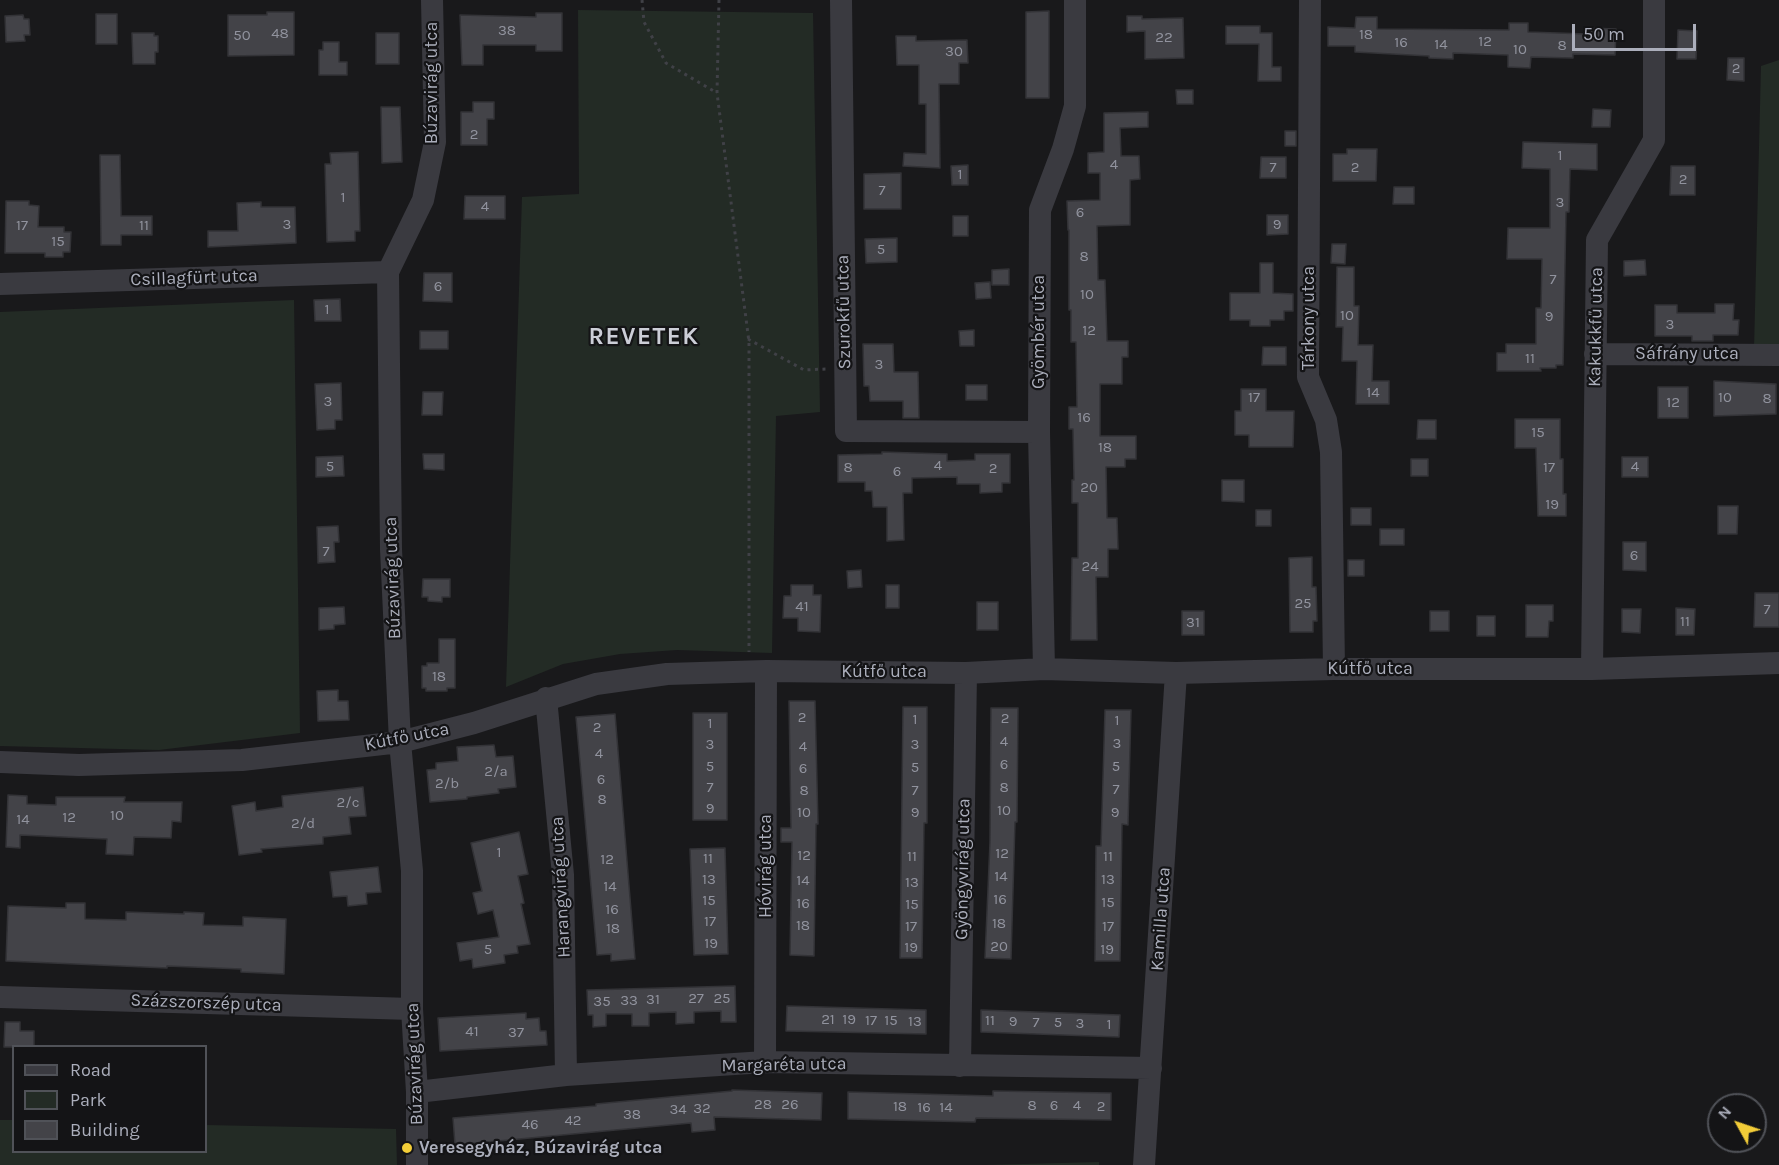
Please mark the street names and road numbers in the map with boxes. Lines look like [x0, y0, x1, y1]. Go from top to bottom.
street label: Búzavirág utca [421, 22, 443, 144]
street label: Szurokfű utca [832, 254, 856, 370]
street label: Csillagfürt utca [130, 265, 258, 291]
street label: Tárkony utca [1298, 266, 1320, 370]
street label: Kakukkfű utca [1584, 267, 1608, 387]
street label: Gyömbér utca [1028, 275, 1050, 389]
street label: Sáfrány utca [1635, 343, 1739, 365]
street label: Búzavirág utca [380, 516, 406, 640]
street label: Kútfő utca [1327, 658, 1413, 680]
street label: Kútfő utca [841, 661, 927, 683]
street label: Kútfő utca [363, 718, 451, 756]
street label: Gyöngyvirág utca [951, 798, 975, 940]
street label: Hóvirág utca [755, 814, 777, 918]
street label: Harangvirág utca [547, 816, 575, 958]
street label: Kamilla utca [1147, 866, 1175, 972]
street label: Százszorszép utca [130, 990, 282, 1016]
street label: Búzavirág utca [402, 1002, 428, 1126]
street label: Margaréta utca [721, 1053, 847, 1077]

